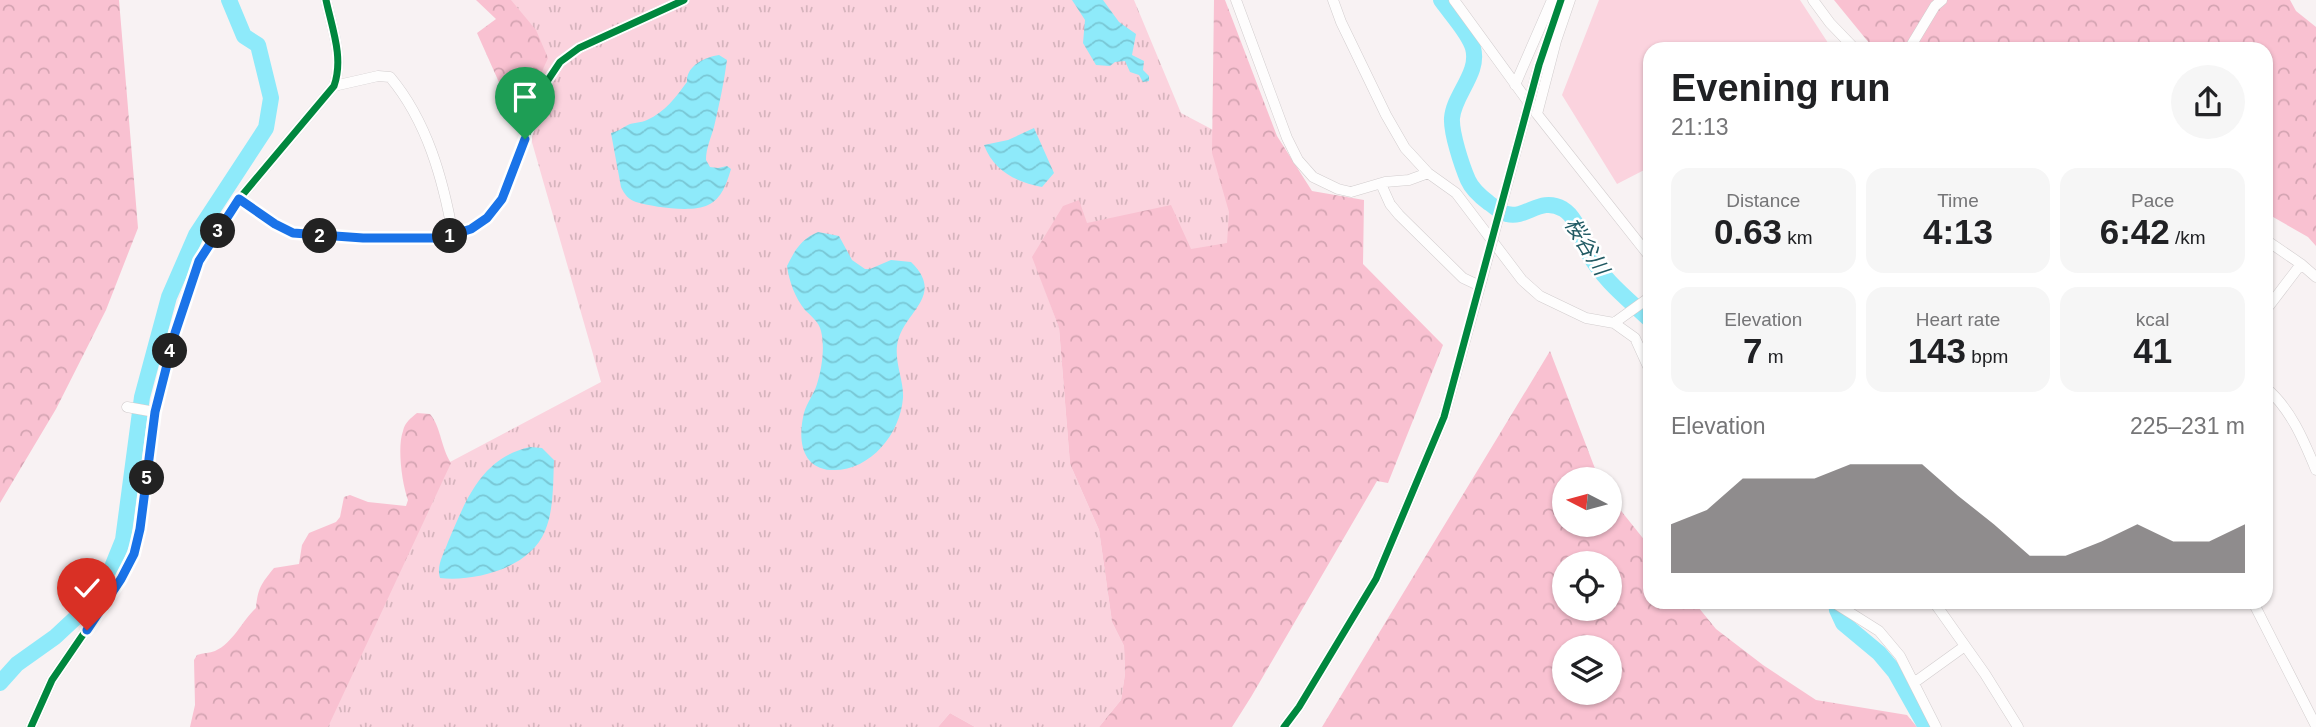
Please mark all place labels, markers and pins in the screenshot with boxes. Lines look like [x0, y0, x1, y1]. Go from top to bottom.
pin [495, 67, 555, 139]
pin: 3 [200, 214, 235, 248]
pin: 2 [302, 218, 338, 254]
pin: 1 [433, 218, 468, 254]
pin: 4 [152, 334, 188, 368]
pin: 5 [130, 461, 164, 496]
pin [57, 558, 117, 630]

